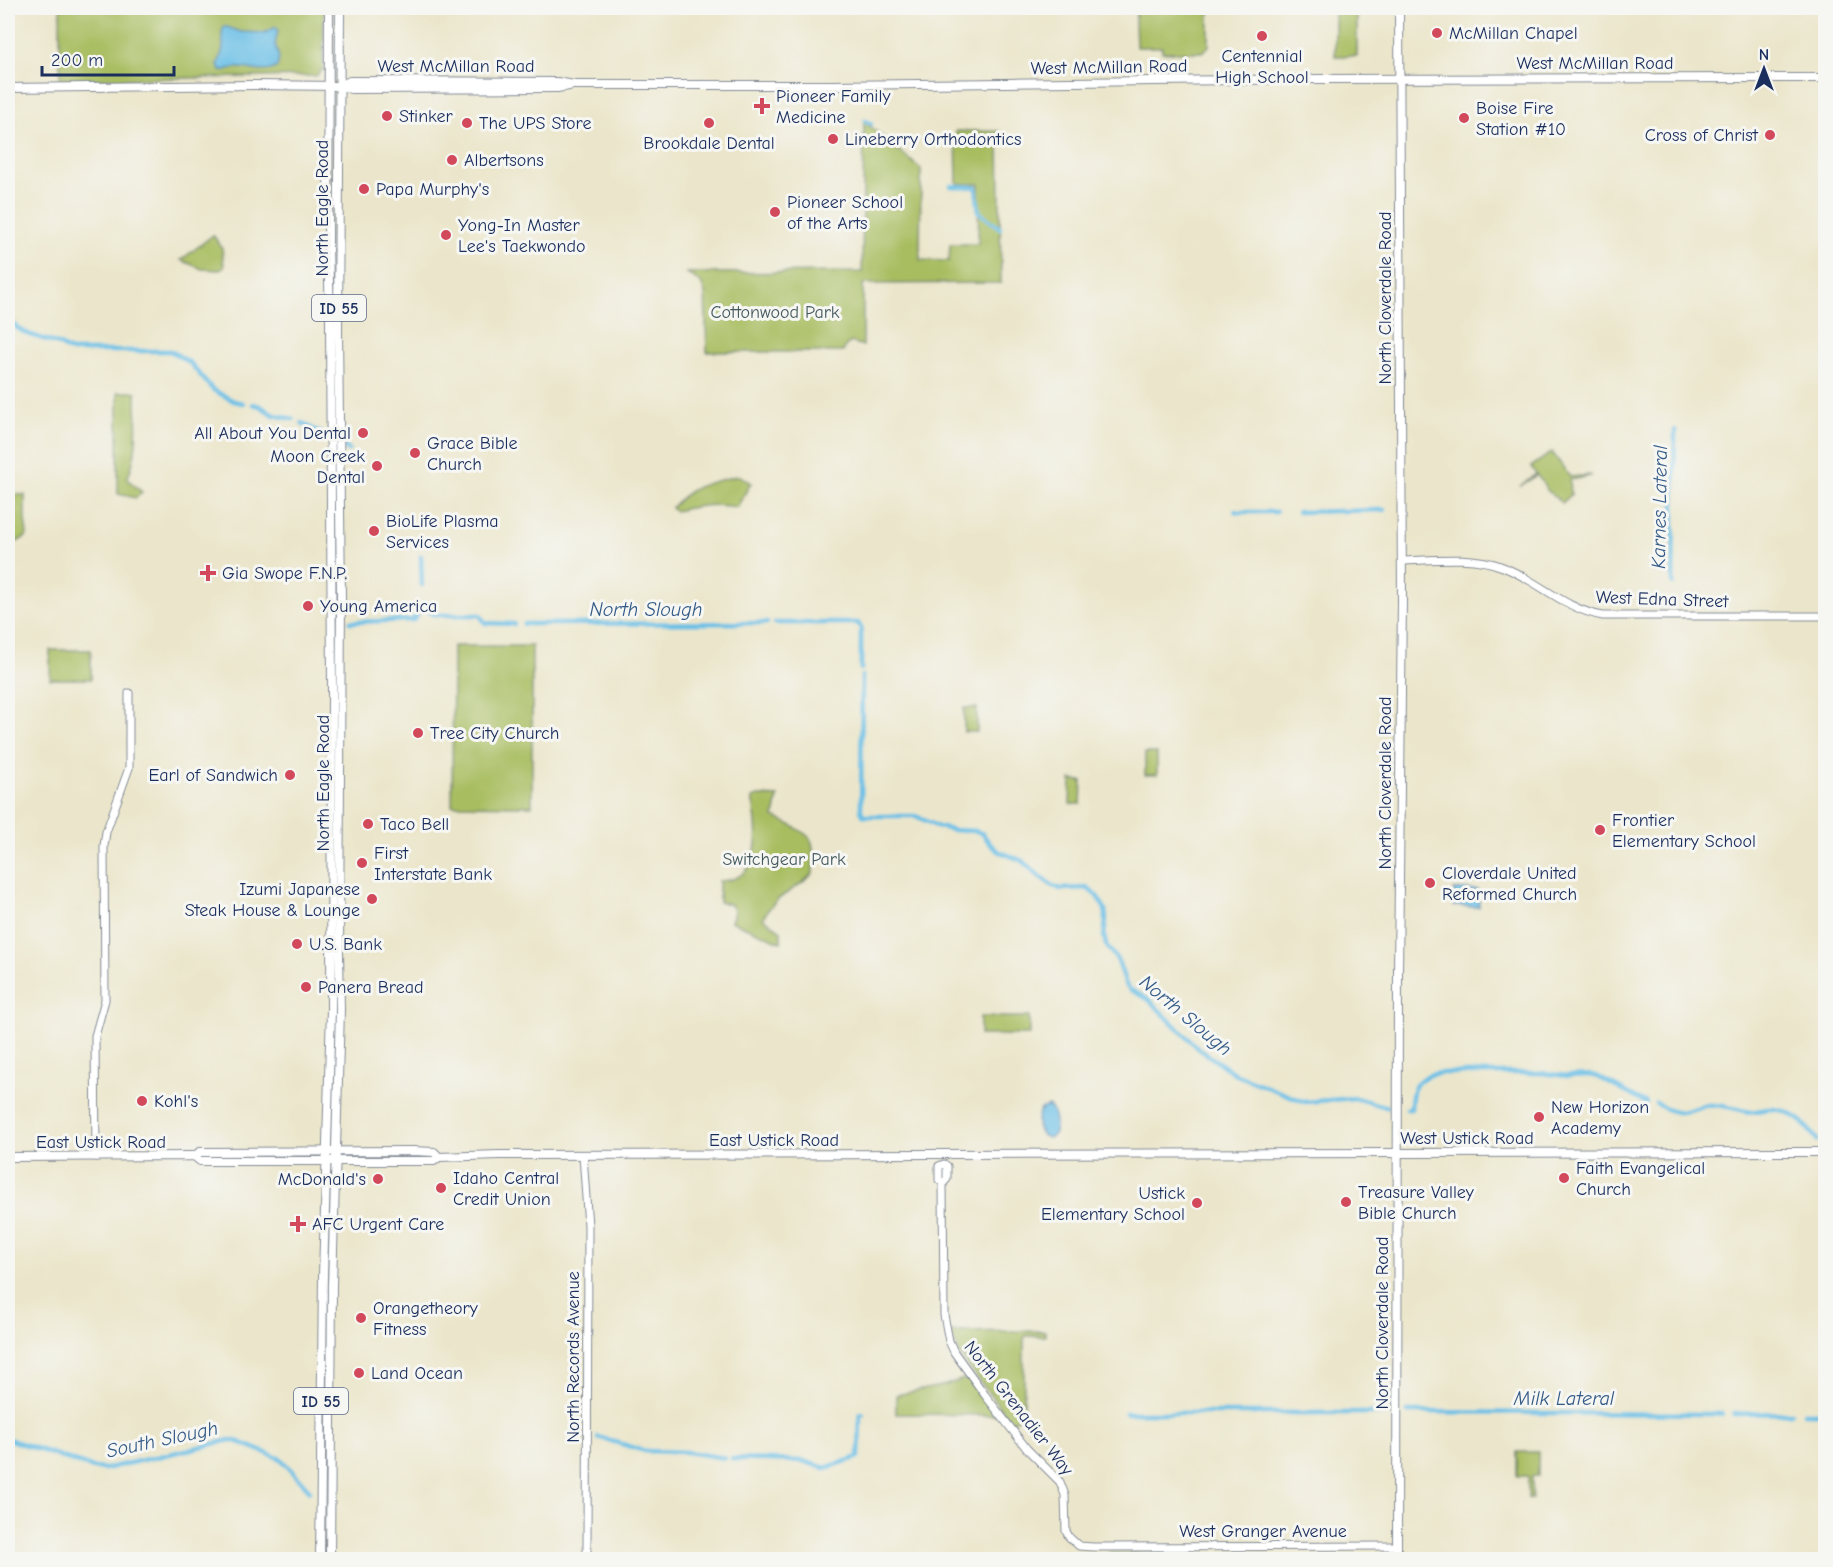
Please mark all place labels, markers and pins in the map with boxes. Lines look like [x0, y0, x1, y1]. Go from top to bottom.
place label: McMillan Chapel [1449, 23, 1578, 44]
marker: McMillan Chapel [1430, 26, 1444, 40]
marker: Centennial High School [1255, 29, 1269, 43]
place label: Centennial High School [1215, 46, 1309, 88]
place label: Pioneer Family Medicine [776, 86, 891, 128]
marker: Pioneer Family Medicine [753, 97, 771, 115]
place label: Boise Fire Station #10 [1476, 98, 1566, 140]
place label: Stinker [399, 106, 453, 127]
marker: Stinker [380, 109, 394, 123]
marker: Boise Fire Station #10 [1457, 111, 1471, 125]
place label: The UPS Store [479, 113, 591, 134]
marker: The UPS Store [460, 116, 474, 130]
marker: Brookdale Dental [702, 116, 716, 130]
place label: Cross of Christ [1645, 125, 1759, 146]
marker: Cross of Christ [1763, 128, 1777, 142]
place label: Lineberry Orthodontics [845, 129, 1022, 150]
marker: Lineberry Orthodontics [826, 132, 840, 146]
place label: Brookdale Dental [643, 133, 775, 154]
place label: Albertsons [464, 150, 544, 171]
marker: Albertsons [445, 153, 459, 167]
place label: Papa Murphy's [376, 179, 489, 200]
marker: Papa Murphy's [357, 182, 371, 196]
place label: Pioneer School of the Arts [787, 192, 903, 234]
marker: Pioneer School of the Arts [768, 205, 782, 219]
place label: Yong-In Master Lee's Taekwondo [458, 215, 585, 257]
marker: Yong-In Master Lee's Taekwondo [439, 228, 453, 242]
place label: All About You Dental [194, 423, 351, 444]
marker: All About You Dental [356, 426, 370, 440]
place label: Grace Bible Church [427, 433, 518, 475]
place label: Moon Creek Dental [270, 446, 365, 488]
marker: Grace Bible Church [408, 446, 422, 460]
marker: Moon Creek Dental [370, 459, 384, 473]
place label: BioLife Plasma Services [386, 511, 499, 553]
marker: BioLife Plasma Services [367, 524, 381, 538]
place label: Gia Swope F.N.P. [222, 563, 348, 584]
marker: Gia Swope F.N.P. [199, 564, 217, 582]
place label: Young America [320, 596, 437, 617]
marker: Young America [301, 599, 315, 613]
place label: Tree City Church [430, 723, 559, 744]
marker: Tree City Church [411, 726, 425, 740]
place label: Earl of Sandwich [148, 765, 278, 786]
marker: Earl of Sandwich [283, 768, 297, 782]
place label: Frontier Elementary School [1612, 810, 1756, 852]
place label: Taco Bell [380, 814, 449, 835]
marker: Taco Bell [361, 817, 375, 831]
marker: Frontier Elementary School [1593, 823, 1607, 837]
place label: First Interstate Bank [374, 843, 492, 885]
marker: First Interstate Bank [355, 856, 369, 870]
place label: Cloverdale United Reformed Church [1442, 863, 1577, 905]
marker: Cloverdale United Reformed Church [1423, 876, 1437, 890]
place label: Izumi Japanese Steak House & Lounge [185, 879, 360, 921]
marker: Izumi Japanese Steak House & Lounge [365, 892, 379, 906]
place label: U.S. Bank [309, 934, 382, 955]
marker: U.S. Bank [290, 937, 304, 951]
place label: Panera Bread [318, 977, 424, 998]
marker: Panera Bread [299, 980, 313, 994]
place label: Kohl's [154, 1091, 198, 1112]
marker: Kohl's [135, 1094, 149, 1108]
place label: New Horizon Academy [1551, 1097, 1649, 1139]
marker: New Horizon Academy [1532, 1110, 1546, 1124]
place label: Faith Evangelical Church [1576, 1158, 1705, 1200]
place label: Idaho Central Credit Union [453, 1168, 559, 1210]
place label: McDonald's [278, 1169, 366, 1190]
marker: Faith Evangelical Church [1557, 1171, 1571, 1185]
marker: McDonald's [371, 1172, 385, 1186]
marker: Idaho Central Credit Union [434, 1181, 448, 1195]
place label: Treasure Valley Bible Church [1358, 1182, 1475, 1224]
place label: Ustick Elementary School [1041, 1183, 1185, 1225]
marker: Treasure Valley Bible Church [1339, 1195, 1353, 1209]
marker: Ustick Elementary School [1190, 1196, 1204, 1210]
place label: AFC Urgent Care [312, 1214, 444, 1235]
marker: AFC Urgent Care [289, 1215, 307, 1233]
place label: Orangetheory Fitness [373, 1298, 479, 1340]
marker: Orangetheory Fitness [354, 1311, 368, 1325]
place label: Land Ocean [371, 1363, 463, 1384]
marker: Land Ocean [352, 1366, 366, 1380]

